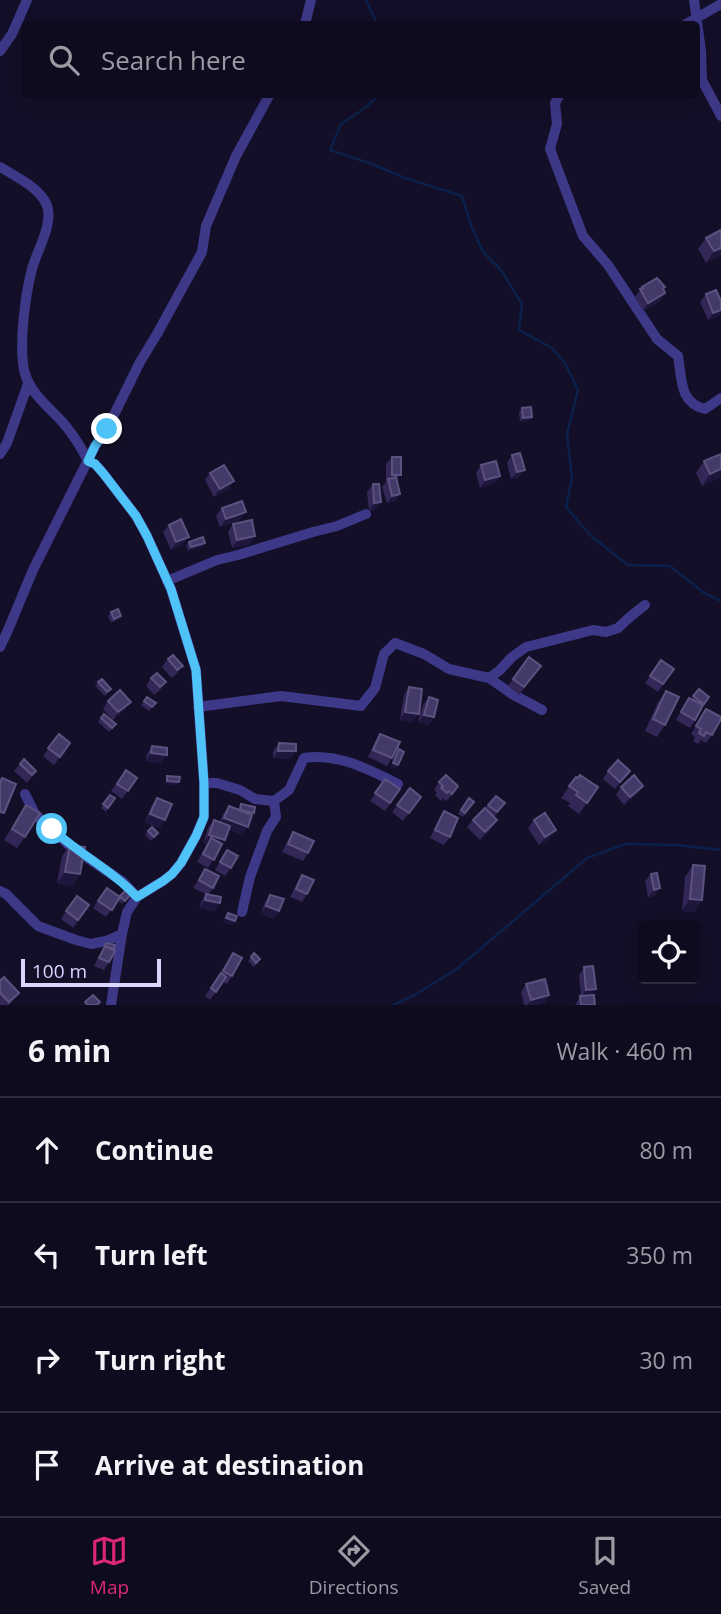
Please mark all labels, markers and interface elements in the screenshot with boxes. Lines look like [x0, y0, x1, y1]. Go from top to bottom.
search box [21, 21, 700, 98]
icon: search [45, 41, 83, 79]
text: Search here [101, 42, 246, 78]
route end [91, 413, 122, 444]
route start [36, 813, 67, 844]
map controls [637, 921, 700, 984]
button: locate [637, 921, 700, 984]
scale bar [21, 956, 161, 988]
text: 100 m [32, 958, 87, 984]
text: 6 min [28, 1030, 111, 1071]
text: Walk · 460 m [556, 1035, 693, 1067]
icon: ahead [28, 1131, 66, 1169]
text: Continue [95, 1132, 214, 1168]
text: 80 m [639, 1134, 693, 1166]
icon: left [28, 1236, 66, 1274]
text: Turn left [95, 1237, 207, 1273]
text: 350 m [626, 1239, 693, 1271]
icon: right [28, 1341, 66, 1379]
text: Turn right [95, 1342, 226, 1378]
text: 30 m [639, 1344, 693, 1376]
icon: arrive [28, 1446, 66, 1484]
text: Arrive at destination [95, 1447, 364, 1483]
tab: Map [90, 1532, 129, 1600]
tab: Directions [309, 1532, 399, 1600]
tab: Saved [578, 1532, 631, 1600]

